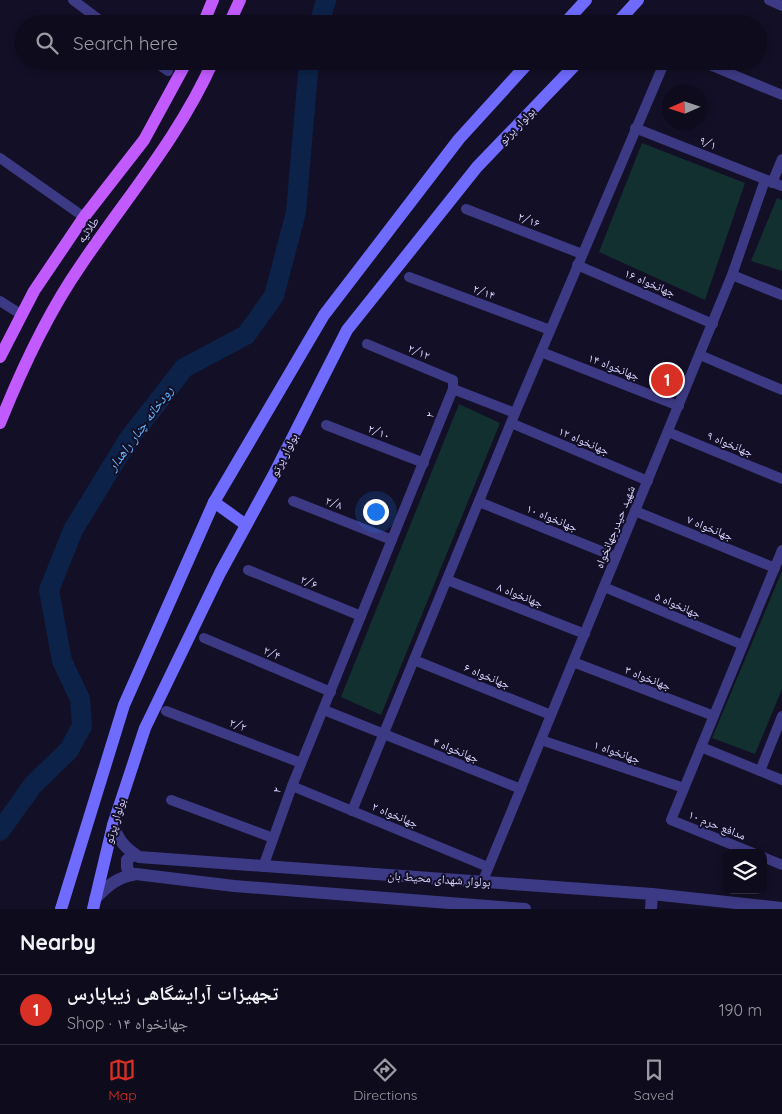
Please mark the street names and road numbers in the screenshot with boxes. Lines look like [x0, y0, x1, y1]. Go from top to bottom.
street label: بولوار پرتو [495, 104, 538, 148]
street label: ۹/۱ [697, 132, 719, 153]
street label: ۲/۱۶ [516, 209, 542, 231]
street label: طلائیه [73, 214, 102, 246]
street label: جهانخواه ۱۶ [622, 265, 678, 300]
street label: ۲/۱۴ [471, 281, 497, 303]
street label: ۲/۱۲ [406, 340, 432, 363]
street label: جهانخواه ۱۴ [586, 350, 642, 383]
street label: ۲ [422, 410, 437, 420]
street label: ۲/۱۰ [366, 421, 392, 443]
street label: جهانخواه ۱۲ [556, 423, 612, 458]
street label: جهانخواه ۹ [705, 427, 756, 460]
street label: بولوار پرتو [266, 431, 301, 479]
street label: شهید حیدرجهانخواه [591, 483, 638, 570]
street label: ۲/۸ [324, 492, 345, 513]
street label: جهانخواه ۱۰ [524, 500, 580, 535]
street label: جهانخواه ۷ [685, 511, 736, 544]
street label: ۲/۶ [298, 571, 320, 592]
street label: جهانخواه ۸ [495, 579, 546, 610]
street label: جهانخواه ۵ [653, 588, 704, 621]
street label: ۲/۴ [261, 642, 283, 663]
street label: جهانخواه ۶ [462, 659, 513, 692]
street label: جهانخواه ۳ [623, 662, 674, 693]
street label: ۲/۲ [228, 714, 249, 735]
street label: جهانخواه ۴ [431, 733, 482, 766]
street label: جهانخواه ۱ [592, 737, 643, 767]
street label: ۲ [269, 785, 284, 795]
street label: بولوار پرتو [101, 796, 129, 845]
street label: جهانخواه ۲ [370, 798, 421, 831]
street label: مدافع حرم ۱۰ [686, 806, 748, 844]
street label: بولوار شهدای محیط بان [387, 867, 491, 890]

